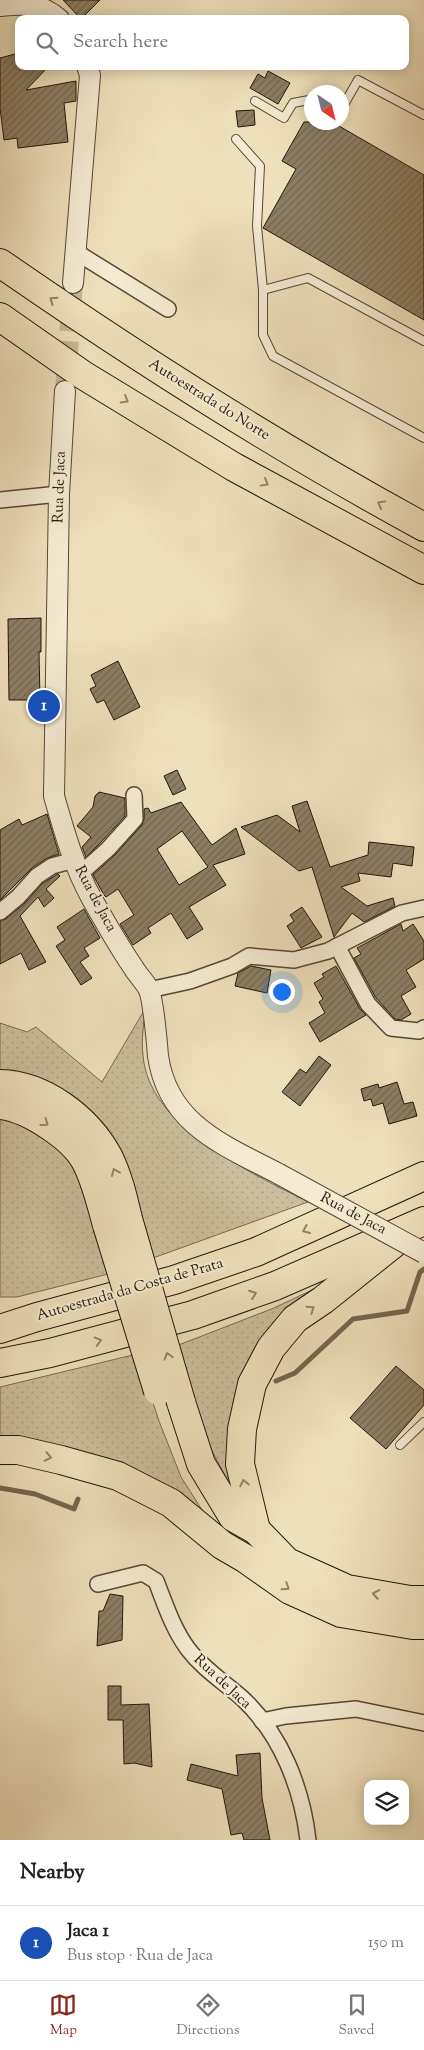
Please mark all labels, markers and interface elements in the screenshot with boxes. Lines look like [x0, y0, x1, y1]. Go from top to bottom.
search box [15, 15, 409, 70]
icon: search [33, 29, 61, 57]
text: Search here [73, 29, 168, 56]
north arrow [304, 85, 349, 130]
one-way arrow [49, 297, 59, 306]
street label: Autoestrada do Norte [144, 354, 274, 446]
one-way arrow [120, 394, 129, 404]
street label: Rua de Jaca [48, 450, 72, 524]
one-way arrow [259, 477, 268, 487]
one-way arrow [378, 500, 387, 510]
pin: 1 [28, 687, 60, 725]
street label: Rua de Jaca [69, 862, 121, 936]
your location [269, 979, 295, 1005]
one-way arrow [39, 1117, 49, 1126]
one-way arrow [110, 1168, 121, 1177]
street label: Rua de Jaca [316, 1188, 390, 1240]
one-way arrow [302, 1223, 311, 1234]
street label: Autoestrada da Costa de Prata [34, 1253, 226, 1327]
one-way arrow [248, 1290, 257, 1300]
one-way arrow [305, 1306, 314, 1315]
one-way arrow [93, 1336, 102, 1347]
one-way arrow [163, 1352, 173, 1360]
one-way arrow [44, 1451, 52, 1462]
one-way arrow [239, 1478, 250, 1487]
one-way arrow [280, 1581, 289, 1590]
one-way arrow [371, 1589, 380, 1599]
street label: Rua de Jaca [188, 1650, 256, 1714]
map controls [364, 1780, 409, 1825]
button: layers [364, 1780, 409, 1825]
text: Nearby [20, 1858, 85, 1888]
text: Jaca 1 [67, 1918, 109, 1945]
text: 1 [33, 1932, 39, 1955]
text: 150 m [368, 1932, 404, 1955]
text: Bus stop · Rua de Jaca [67, 1945, 213, 1968]
tab: Map [49, 1991, 77, 2041]
tab: Directions [176, 1991, 240, 2041]
tab: Saved [339, 1991, 374, 2041]

